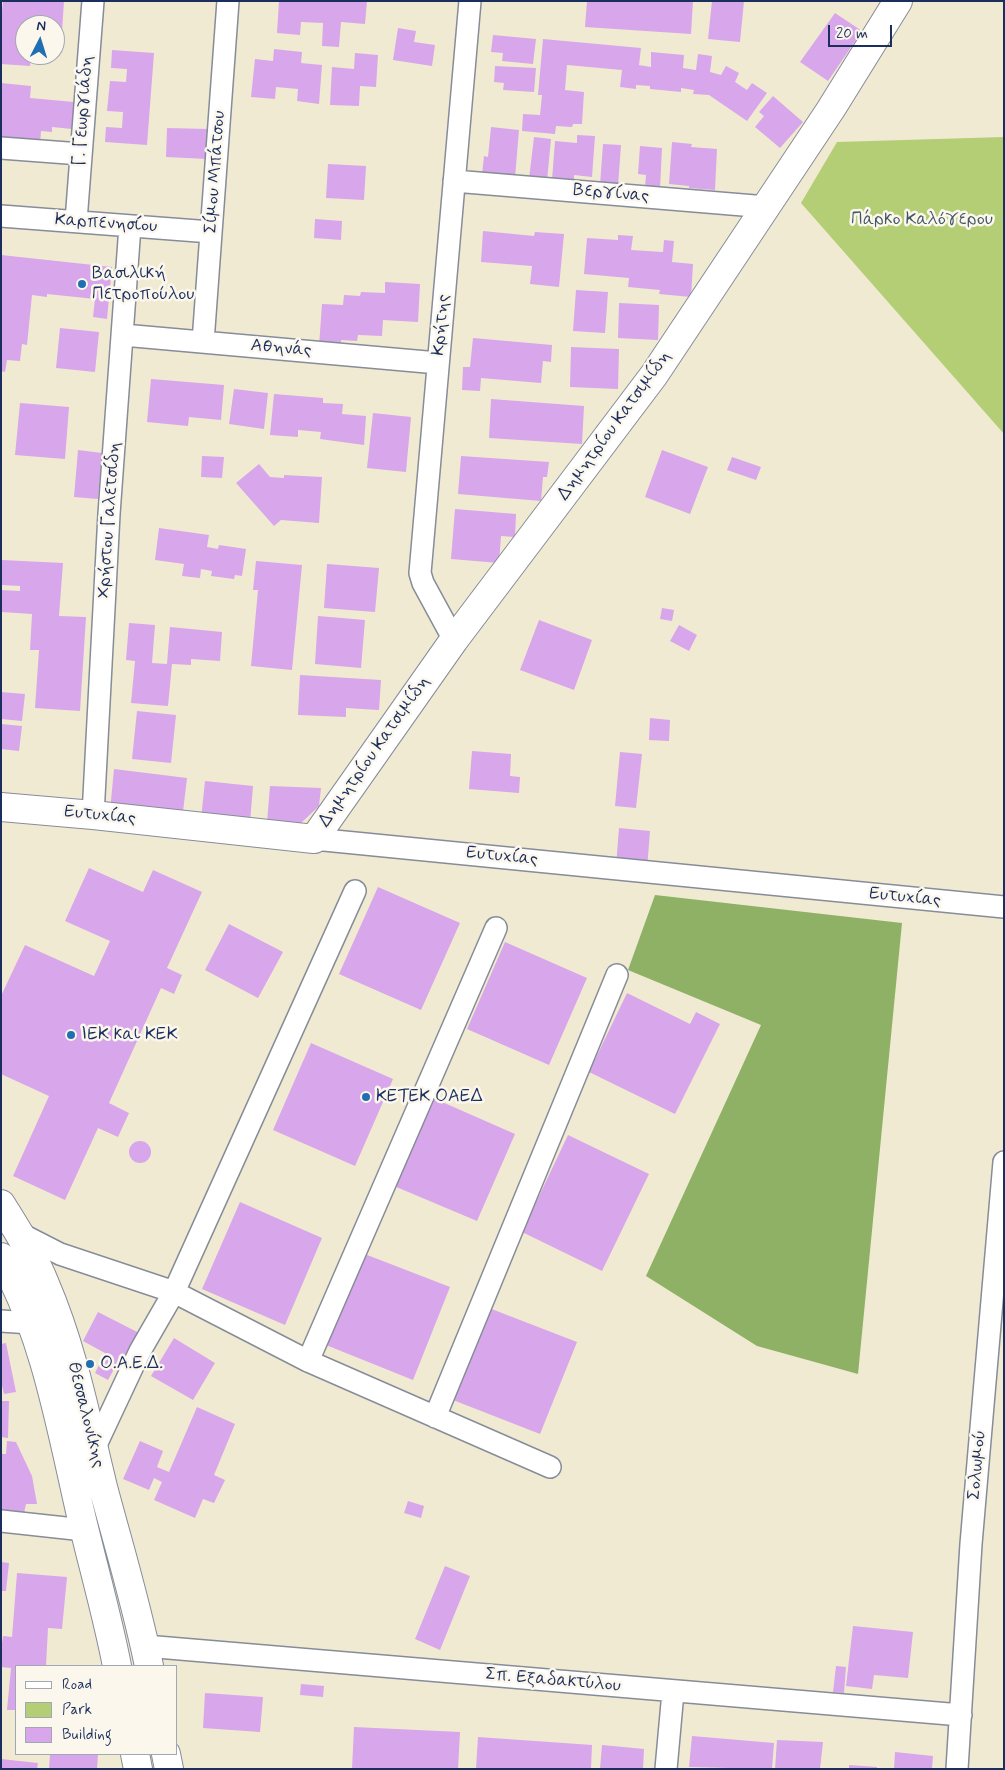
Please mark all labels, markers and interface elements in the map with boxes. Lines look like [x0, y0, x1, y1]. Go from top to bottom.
north arrow [15, 15, 65, 65]
scale bar [830, 15, 894, 47]
text: N [36, 17, 47, 35]
text: 20 m [836, 24, 868, 44]
street label: Γ. Γεωργιάδη [69, 55, 99, 167]
street label: Σίμου Μπάτσου [201, 110, 231, 234]
street label: Βεργίνας [572, 180, 650, 208]
park label: Πάρκο Καλόγερου [851, 209, 993, 231]
street label: Καρπενησίου [54, 210, 158, 238]
place label: Βασιλική Πετροπούλου [92, 263, 194, 306]
marker: Βασιλική Πετροπούλου [76, 278, 88, 290]
street label: Κρήτης [429, 293, 455, 357]
street label: Αθηνάς [250, 336, 312, 362]
street label: Δημητρίου Κατσιμίδη [553, 347, 677, 505]
street label: Χρήστου Γαλετσίδη [94, 441, 126, 599]
street label: Δημητρίου Κατσιμίδη [315, 672, 435, 832]
street label: Ευτυχίας [63, 801, 137, 831]
street label: Ευτυχίας [465, 842, 539, 872]
street label: Ευτυχίας [868, 883, 942, 913]
place label: ΙΕΚ και ΚΕΚ [81, 1024, 177, 1046]
marker: ΙΕΚ και ΚΕΚ [65, 1029, 77, 1041]
place label: ΚΕΤΕΚ ΟΑΕΔ [376, 1086, 483, 1108]
marker: ΚΕΤΕΚ ΟΑΕΔ [360, 1091, 372, 1103]
place label: Ο.Α.Ε.Δ. [100, 1353, 163, 1375]
marker: Ο.Α.Ε.Δ. [84, 1358, 96, 1370]
street label: Θεσσαλονίκης [61, 1360, 109, 1470]
street label: Σολωμού [964, 1429, 992, 1501]
street label: Σπ. Εξαδακτύλου [484, 1664, 622, 1698]
legend [15, 1665, 178, 1755]
text: Road [62, 1675, 92, 1695]
text: Park [62, 1700, 92, 1720]
text: Building [62, 1725, 112, 1745]

